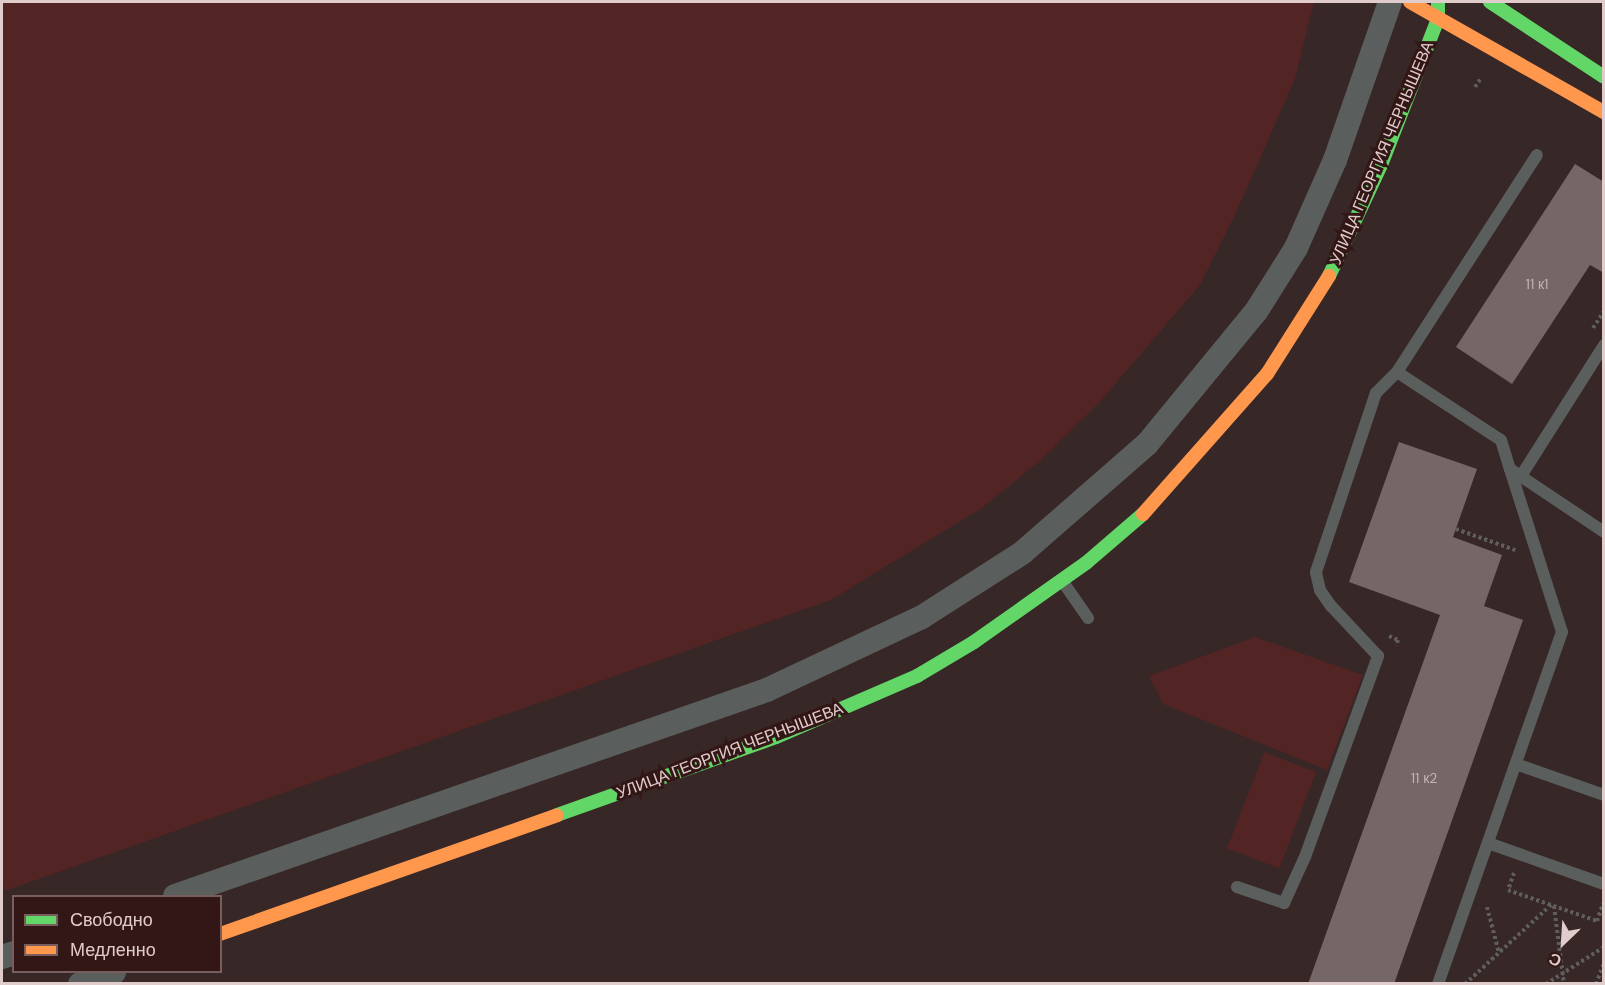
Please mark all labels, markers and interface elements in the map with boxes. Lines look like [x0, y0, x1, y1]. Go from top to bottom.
street label: УЛИЦА ГЕОРГИЯ ЧЕРНЫШЕВА [1326, 38, 1438, 268]
house number: 11 к1 [1526, 276, 1548, 292]
street label: УЛИЦА ГЕОРГИЯ ЧЕРНЫШЕВА [614, 699, 846, 803]
house number: 11 к2 [1411, 770, 1437, 786]
legend [12, 895, 222, 973]
text: Свободно [70, 908, 153, 932]
north arrow [1533, 913, 1593, 973]
text: Медленно [70, 938, 156, 962]
text: С [1546, 948, 1565, 972]

